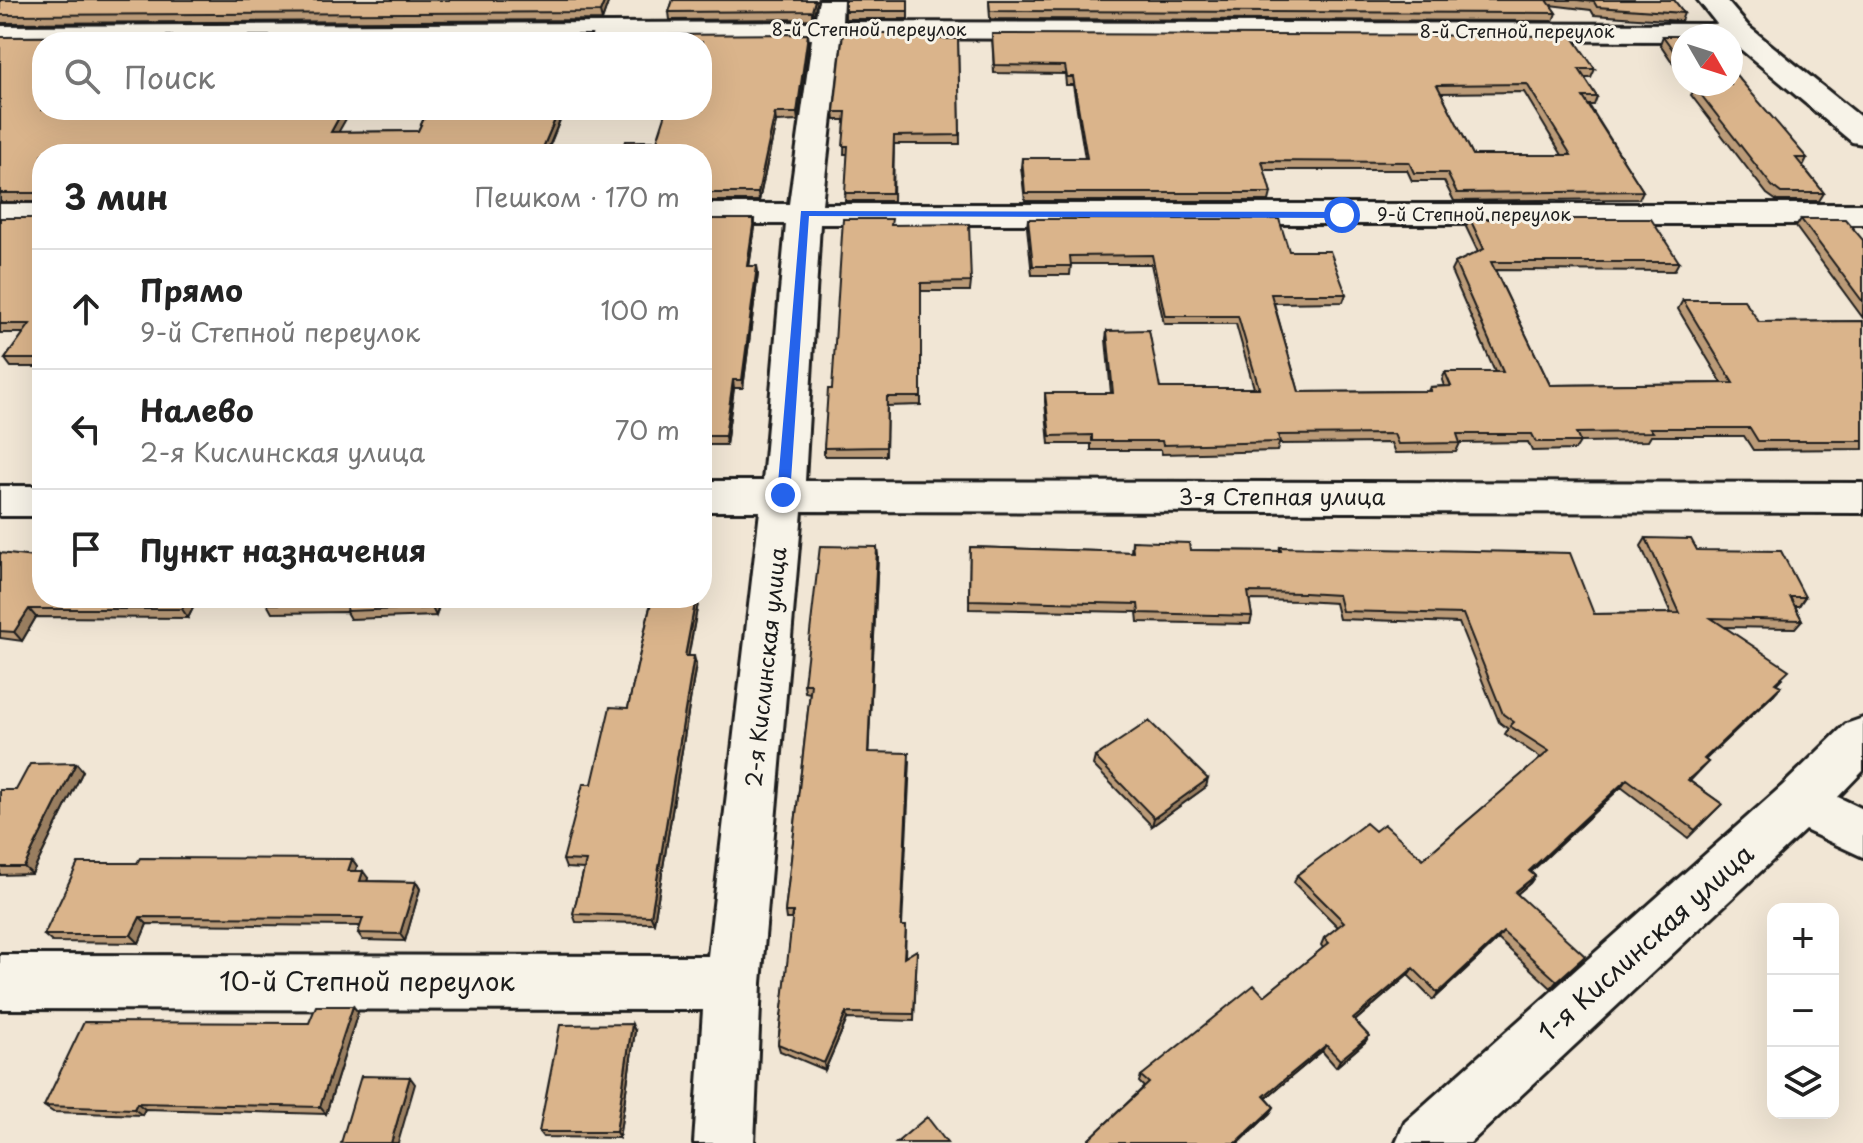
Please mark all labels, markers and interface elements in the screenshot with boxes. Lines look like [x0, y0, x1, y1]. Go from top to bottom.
street label: 8-й Степной переулок [772, 15, 967, 42]
street label: 8-й Степной переулок [1420, 17, 1615, 44]
north arrow [1671, 24, 1743, 96]
search box [32, 32, 712, 120]
icon: search [60, 54, 104, 98]
text: Поиск [124, 54, 215, 99]
text: 3 мин [64, 170, 168, 222]
text: Пешком · 170 m [474, 177, 680, 216]
route start [1324, 197, 1360, 233]
street label: 9-й Степной переулок [1377, 200, 1571, 227]
text: Прямо [140, 267, 243, 312]
icon: ahead [64, 287, 108, 331]
text: 100 m [600, 290, 680, 329]
text: 9-й Степной переулок [140, 312, 420, 351]
text: Налево [140, 387, 254, 432]
icon: left [64, 407, 108, 451]
text: 70 m [615, 410, 680, 449]
text: 2-я Кислинская улица [140, 432, 425, 471]
route end [765, 477, 801, 513]
street label: 3-я Степная улица [1179, 479, 1385, 512]
icon: arrive [64, 527, 108, 571]
text: Пункт назначения [140, 527, 426, 572]
street label: 2-я Кислинская улица [735, 545, 794, 789]
street label: 1-я Кислинская улица [1528, 834, 1762, 1050]
map controls [1767, 903, 1839, 1119]
button: + [1767, 903, 1839, 975]
street label: 10-й Степной переулок [219, 961, 515, 1000]
button: − [1767, 975, 1839, 1047]
button: layers [1767, 1047, 1839, 1119]

